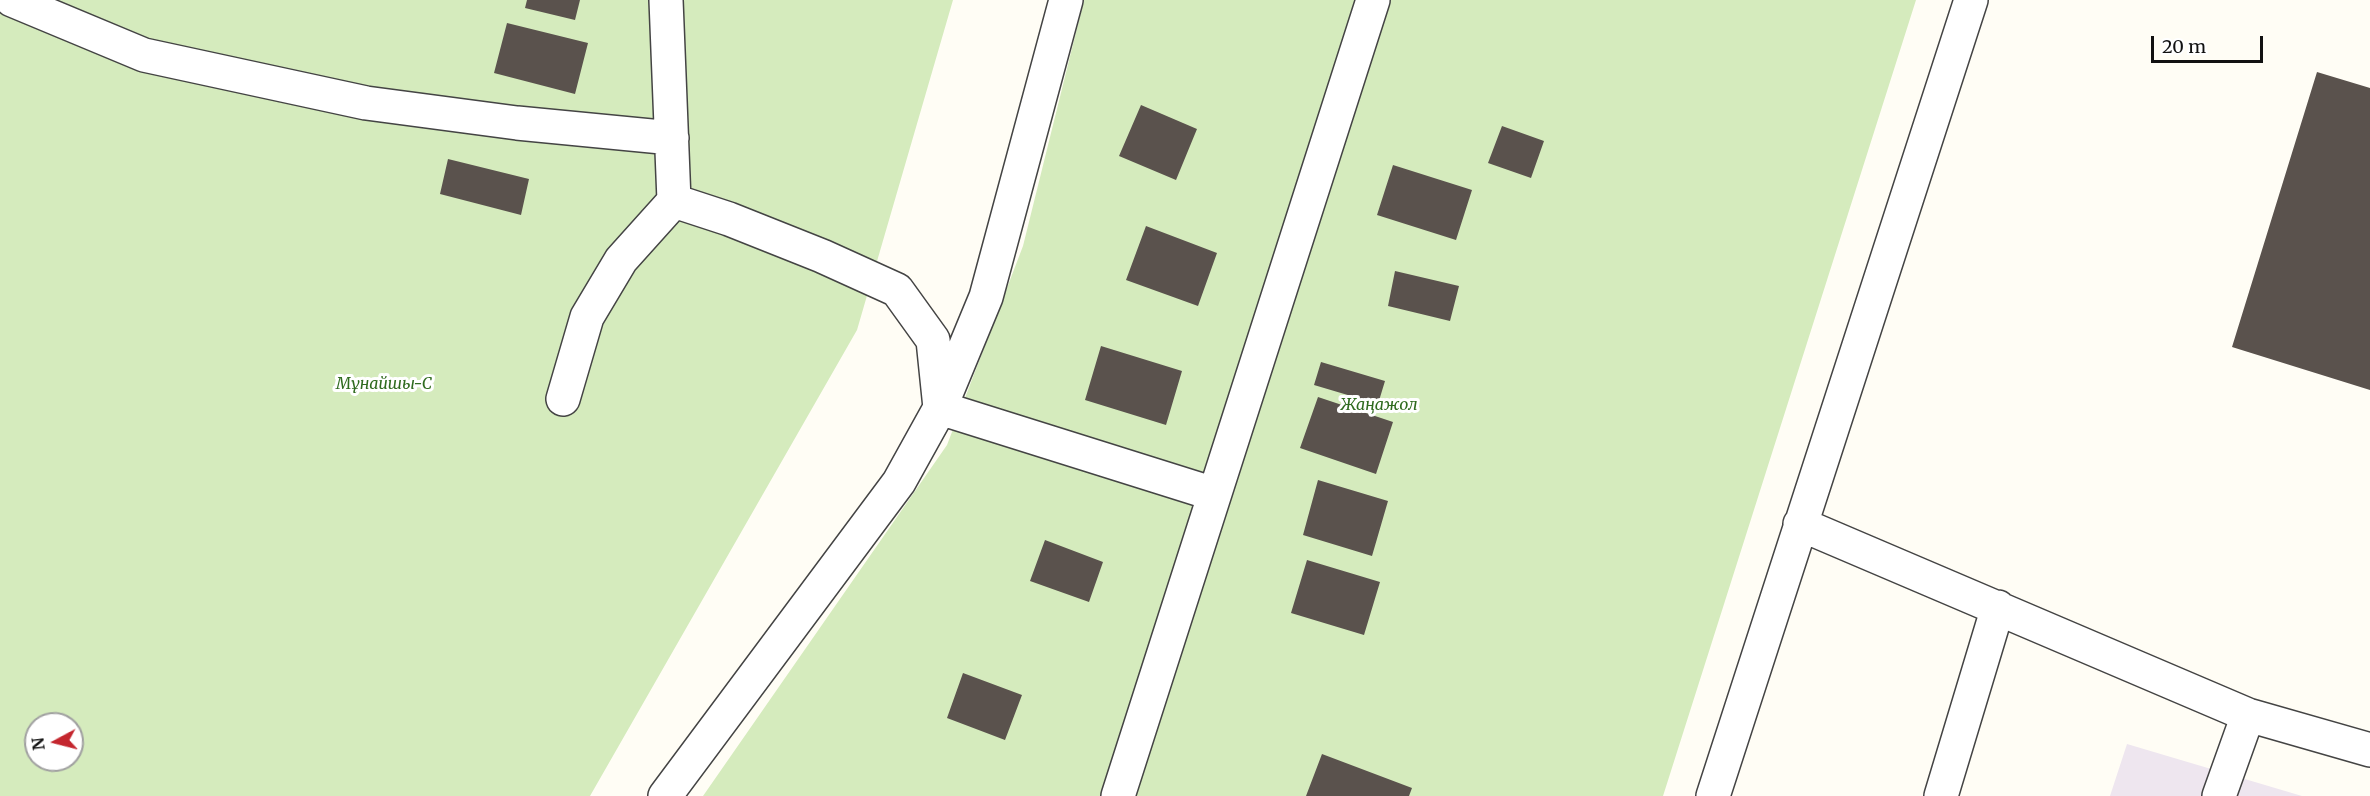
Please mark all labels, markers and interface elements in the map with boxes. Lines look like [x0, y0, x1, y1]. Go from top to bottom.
scale bar [2154, 24, 2266, 62]
text: 20 m [2162, 35, 2206, 58]
park label: Мұнайшы-С [336, 374, 432, 394]
park label: Жаңажол [1341, 395, 1417, 415]
north arrow [24, 712, 84, 772]
text: N [27, 736, 49, 751]

